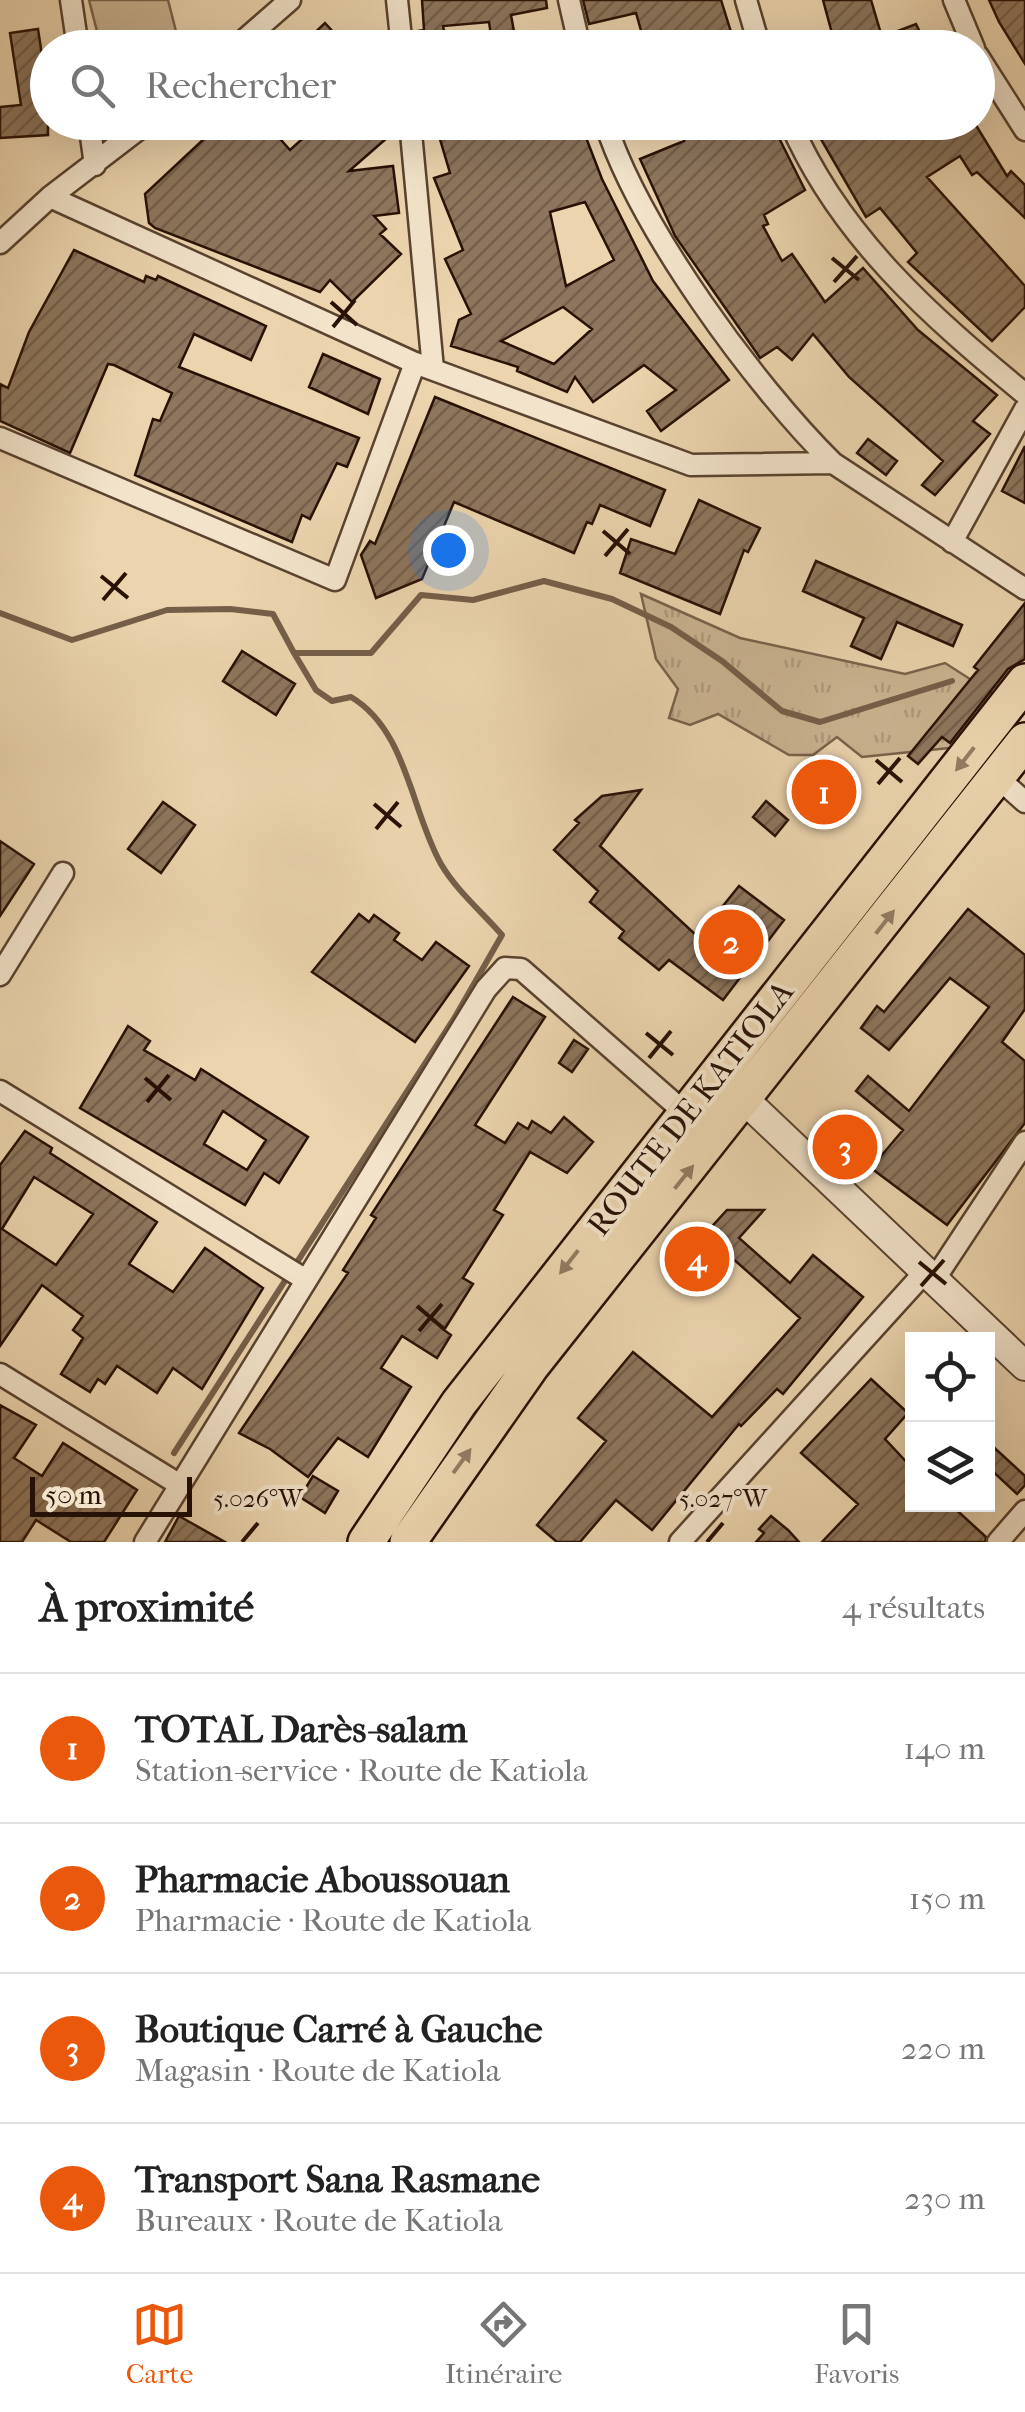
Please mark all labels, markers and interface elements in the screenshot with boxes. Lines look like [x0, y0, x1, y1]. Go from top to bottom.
search box [30, 30, 995, 140]
icon: search [65, 58, 120, 113]
text: Rechercher [145, 63, 336, 108]
your location [423, 525, 474, 576]
one-way arrow [955, 746, 976, 771]
pin: 1 [792, 754, 856, 830]
pin: 2 [698, 904, 764, 980]
one-way arrow [874, 909, 894, 935]
street label: ROUTE DE KATIOLA [580, 974, 801, 1243]
pin: 3 [812, 1110, 878, 1184]
one-way arrow [673, 1165, 694, 1190]
pin: 4 [664, 1222, 730, 1296]
one-way arrow [559, 1249, 580, 1274]
map controls [905, 1332, 995, 1512]
button: locate [905, 1332, 995, 1422]
button: layers [905, 1422, 995, 1512]
one-way arrow [452, 1448, 472, 1474]
scale bar [30, 1472, 192, 1516]
text: 50 m [45, 1478, 102, 1511]
text: 5.026°W [213, 1484, 304, 1513]
text: 5.027°W [679, 1484, 768, 1513]
text: À proximité [40, 1583, 254, 1632]
text: 4 résultats [842, 1589, 985, 1626]
text: TOTAL Darès-salam [135, 1707, 468, 1752]
text: 1 [67, 1730, 78, 1767]
text: 140 m [904, 1730, 985, 1767]
text: Station-service · Route de Katiola [135, 1752, 588, 1789]
text: Pharmacie Aboussouan [135, 1857, 510, 1902]
text: 2 [64, 1880, 81, 1917]
text: 150 m [909, 1880, 985, 1917]
text: Pharmacie · Route de Katiola [135, 1902, 531, 1939]
text: Boutique Carré à Gauche [135, 2007, 543, 2052]
text: 3 [66, 2030, 79, 2067]
text: 220 m [901, 2030, 985, 2067]
text: Magasin · Route de Katiola [135, 2052, 501, 2089]
text: Transport Sana Rasmane [135, 2157, 540, 2202]
text: 4 [63, 2180, 82, 2217]
text: 230 m [904, 2180, 985, 2217]
text: Bureaux · Route de Katiola [135, 2202, 502, 2239]
tab: Carte [126, 2297, 193, 2390]
tab: Itinéraire [445, 2297, 562, 2390]
tab: Favoris [814, 2297, 899, 2390]

